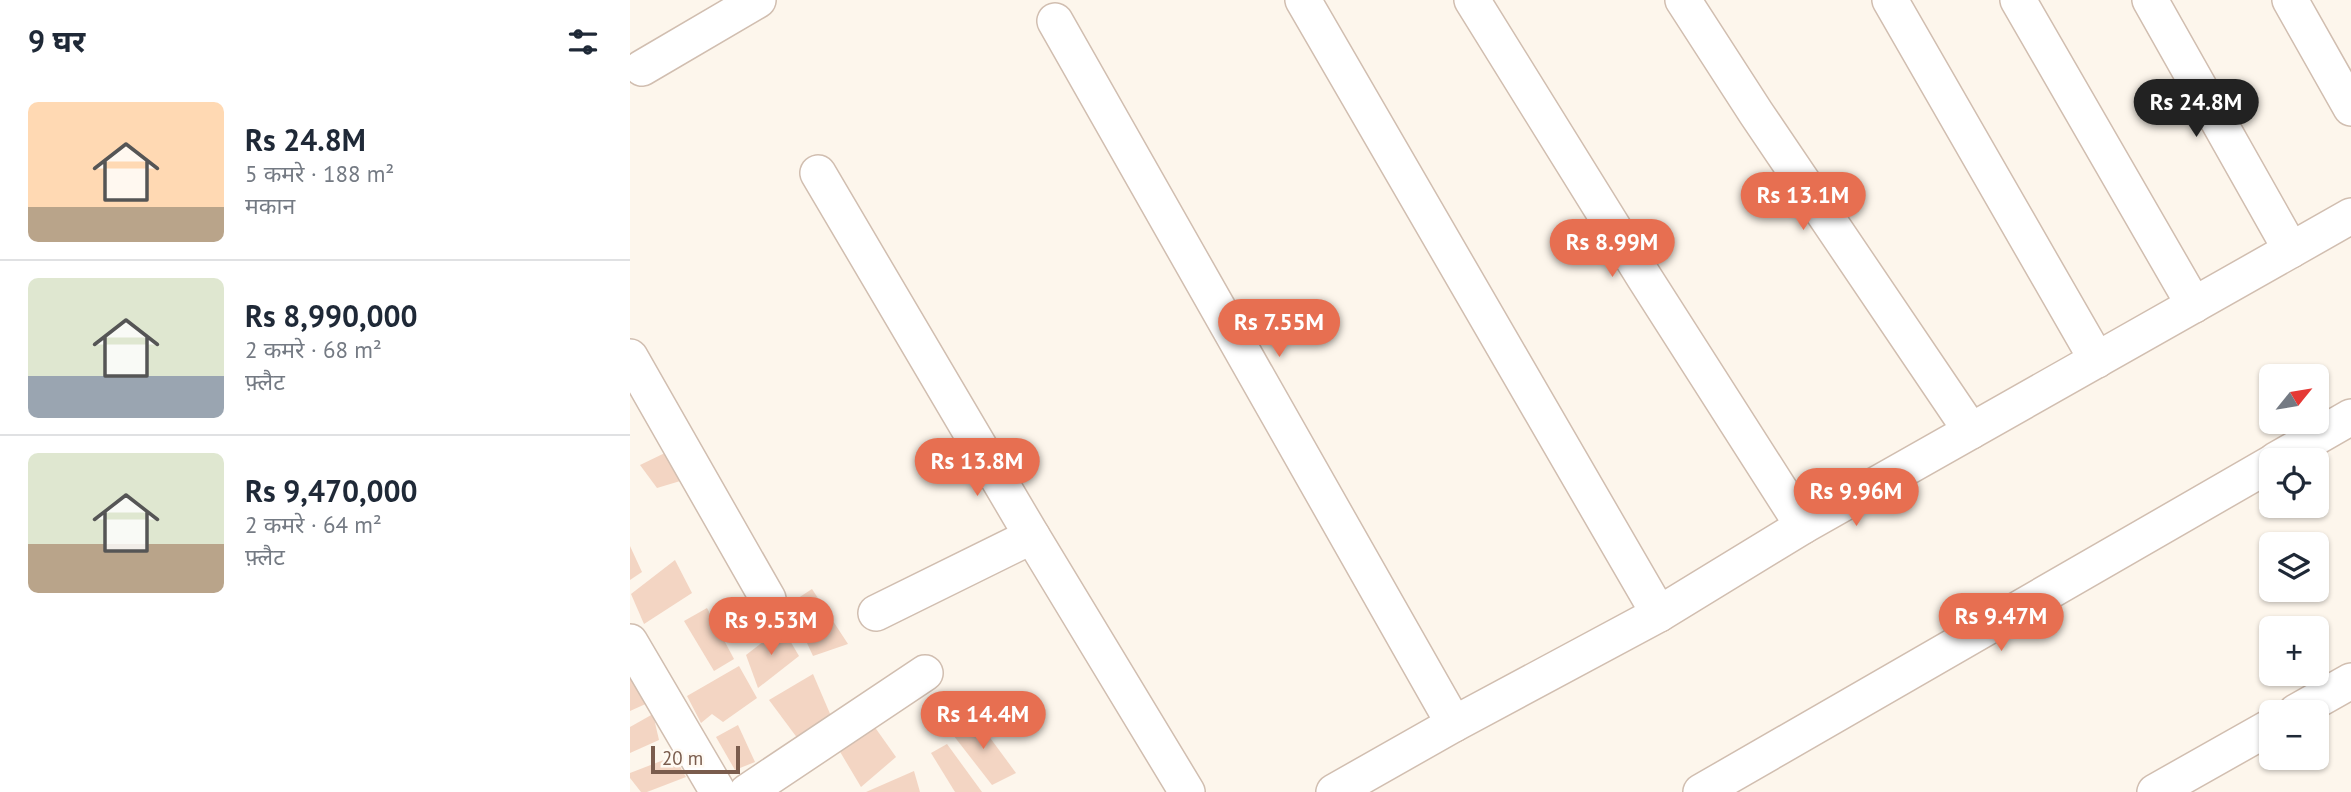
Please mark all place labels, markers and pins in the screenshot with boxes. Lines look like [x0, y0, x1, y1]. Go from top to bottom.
pin: Rs 24.8M [2124, 80, 2268, 139]
pin: Rs 13.1M [1731, 173, 1875, 232]
pin: Rs 8.99M [1540, 219, 1684, 279]
pin: Rs 7.55M [1207, 300, 1351, 359]
pin: Rs 13.8M [905, 438, 1049, 498]
pin: Rs 9.96M [1784, 468, 1928, 528]
pin: Rs 9.47M [1929, 594, 2073, 653]
pin: Rs 9.53M [699, 598, 843, 657]
pin: Rs 14.4M [911, 692, 1055, 751]

